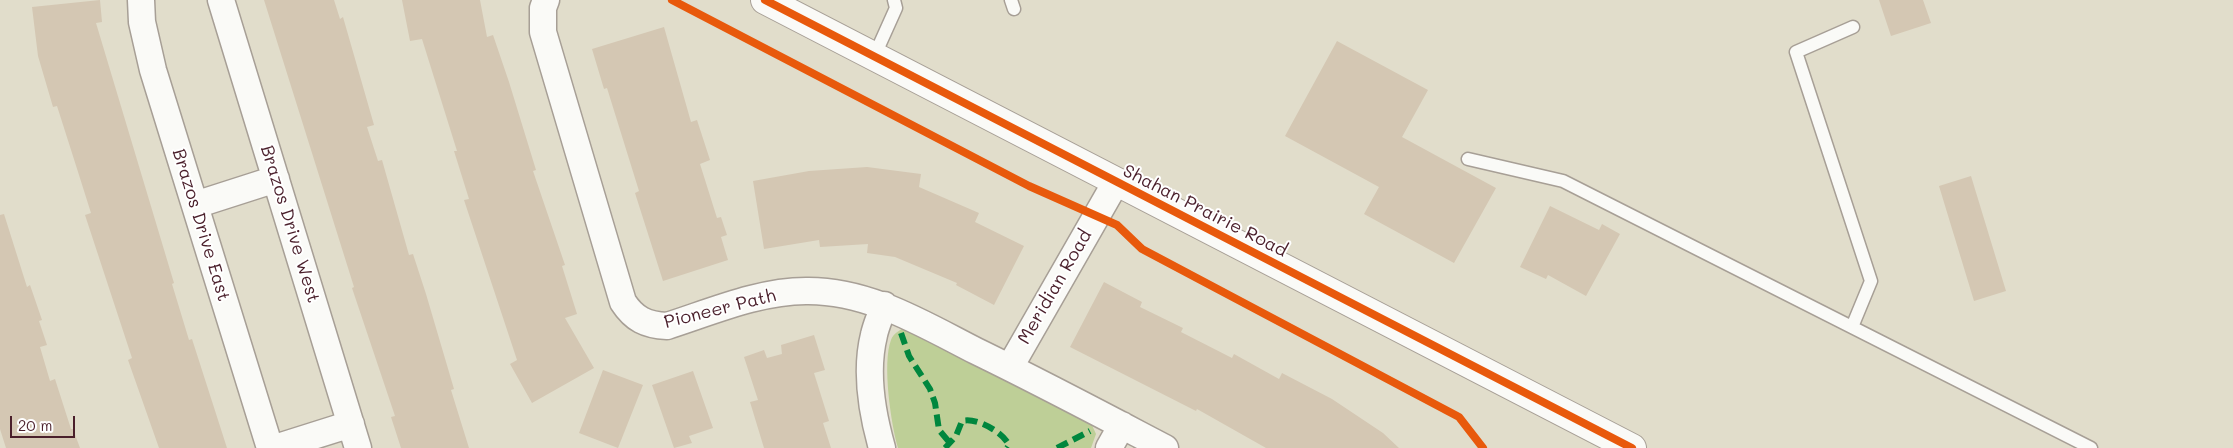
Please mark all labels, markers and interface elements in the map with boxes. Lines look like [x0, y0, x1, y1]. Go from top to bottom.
street label: Brazos Drive West [256, 143, 324, 305]
street label: Brazos Drive East [168, 146, 234, 304]
street label: Shahan Prairie Road [1119, 160, 1291, 262]
street label: Meridian Road [1013, 226, 1097, 348]
street label: Pioneer Path [662, 285, 778, 333]
scale bar [12, 406, 78, 438]
text: 20 m [18, 415, 52, 435]

